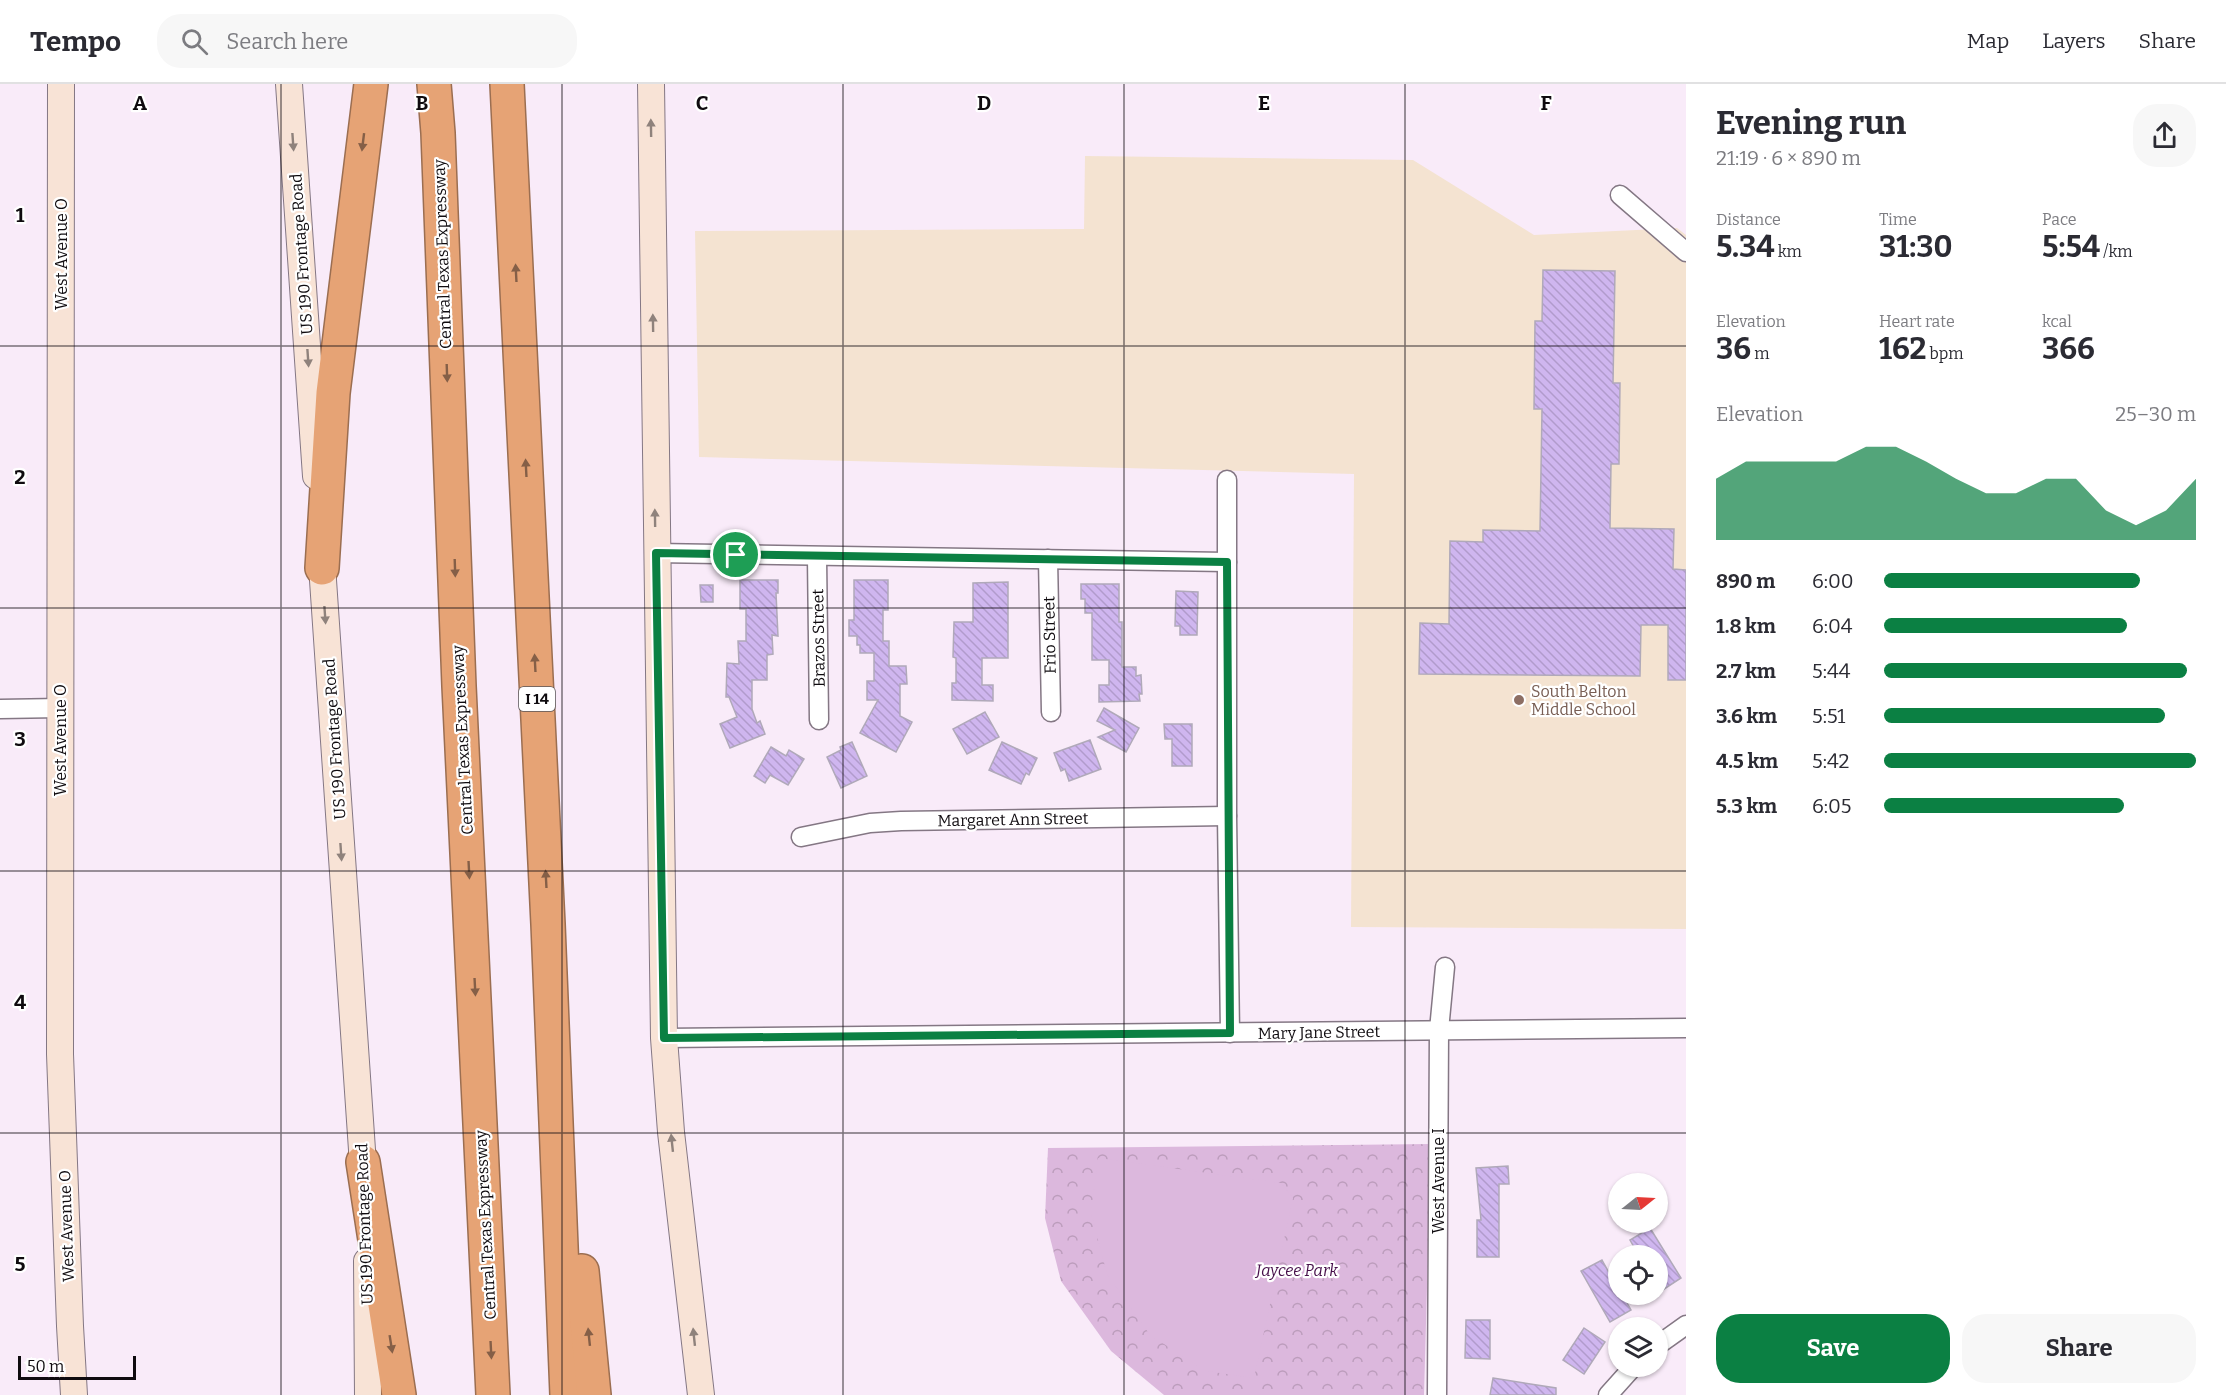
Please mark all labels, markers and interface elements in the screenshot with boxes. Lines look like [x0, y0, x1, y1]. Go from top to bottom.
search box [157, 14, 577, 68]
text: Tempo [30, 25, 121, 58]
icon: search [178, 25, 211, 58]
text: Search here [226, 28, 348, 55]
text: Map [1967, 28, 2009, 54]
text: Layers [2042, 28, 2106, 54]
text: Share [2139, 28, 2196, 54]
text: A [133, 91, 148, 115]
text: B [416, 91, 429, 115]
text: C [696, 91, 708, 115]
text: D [977, 91, 991, 115]
text: E [1258, 91, 1270, 115]
text: F [1540, 91, 1552, 115]
text: Evening run [1716, 103, 1906, 143]
button: share [2133, 104, 2196, 167]
one-way arrow [646, 119, 656, 138]
one-way arrow [288, 133, 298, 152]
one-way arrow [359, 133, 368, 152]
text: 21:19 · 6 × 890 m [1716, 146, 1861, 170]
street label: Central Texas Expressway [430, 158, 455, 349]
street label: US 190 Frontage Road [286, 172, 317, 335]
street label: West Avenue O [52, 198, 71, 310]
text: 1 [16, 203, 25, 227]
text: Distance [1716, 210, 1781, 229]
text: Time [1879, 210, 1917, 229]
text: Pace [2042, 210, 2077, 229]
text: 5.34 [1716, 229, 1775, 265]
text: 31:30 [1879, 229, 1953, 265]
text: 5:54 [2042, 229, 2100, 265]
text: km [1775, 242, 1802, 261]
text: /km [2100, 242, 2133, 261]
one-way arrow [512, 264, 521, 283]
text: Elevation [1716, 312, 1786, 331]
text: Heart rate [1879, 312, 1955, 331]
text: kcal [2042, 312, 2072, 331]
one-way arrow [648, 314, 658, 333]
text: 36 [1716, 331, 1751, 367]
text: 162 [1879, 331, 1926, 367]
text: 366 [2042, 331, 2095, 367]
text: m [1751, 344, 1769, 363]
text: bpm [1926, 344, 1964, 363]
one-way arrow [303, 348, 312, 367]
one-way arrow [442, 364, 452, 383]
text: Elevation [1716, 402, 1803, 426]
text: 25–30 m [2115, 402, 2196, 426]
one-way arrow [521, 459, 530, 478]
text: 2 [14, 465, 26, 489]
one-way arrow [651, 509, 660, 528]
pin [710, 529, 761, 580]
icon: arrive [719, 538, 752, 571]
one-way arrow [450, 559, 459, 578]
text: 890 m [1716, 569, 1775, 593]
text: 6:00 [1812, 569, 1854, 593]
street label: Brazos Street [808, 589, 829, 687]
street label: Frio Street [1039, 596, 1060, 674]
one-way arrow [321, 606, 330, 625]
text: 1.8 km [1716, 614, 1776, 638]
text: 6:04 [1812, 614, 1852, 638]
street label: Central Texas Expressway [448, 644, 477, 835]
one-way arrow [531, 653, 540, 672]
street label: US 190 Frontage Road [319, 657, 350, 820]
text: 2.7 km [1716, 659, 1776, 683]
text: 5:44 [1812, 659, 1850, 683]
place label: South Belton Middle School [1531, 682, 1636, 719]
street label: West Avenue O [51, 684, 70, 796]
road number: I 14 [519, 687, 555, 711]
marker: South Belton Middle School [1512, 693, 1526, 707]
text: 3.6 km [1716, 704, 1777, 728]
text: 5:51 [1812, 704, 1845, 728]
text: 3 [14, 727, 26, 751]
text: 4.5 km [1716, 749, 1778, 773]
text: 5:42 [1812, 749, 1849, 773]
text: 5.3 km [1716, 794, 1777, 818]
text: 6:05 [1812, 794, 1851, 818]
street label: Margaret Ann Street [937, 809, 1089, 830]
one-way arrow [337, 842, 346, 861]
one-way arrow [465, 861, 474, 880]
one-way arrow [541, 869, 550, 888]
one-way arrow [470, 977, 479, 996]
text: 4 [14, 990, 26, 1014]
street label: Mary Jane Street [1258, 1022, 1381, 1043]
street label: West Avenue I [1429, 1128, 1448, 1234]
street label: Central Texas Expressway [471, 1129, 500, 1320]
one-way arrow [668, 1134, 677, 1153]
street label: US 190 Frontage Road [352, 1142, 377, 1305]
street label: West Avenue O [55, 1170, 78, 1282]
north arrow [1608, 1173, 1668, 1233]
map controls [1608, 1173, 1668, 1377]
button: locate [1608, 1245, 1668, 1305]
text: 5 [15, 1252, 26, 1276]
park label: Jaycee Park [1254, 1261, 1338, 1280]
button: Save [1716, 1314, 1950, 1383]
button: Share [1962, 1314, 2196, 1383]
button: layers [1608, 1317, 1668, 1377]
one-way arrow [584, 1327, 594, 1346]
one-way arrow [689, 1327, 699, 1346]
one-way arrow [386, 1334, 395, 1353]
one-way arrow [486, 1340, 496, 1359]
scale bar [18, 1353, 136, 1380]
text: 50 m [27, 1357, 64, 1376]

